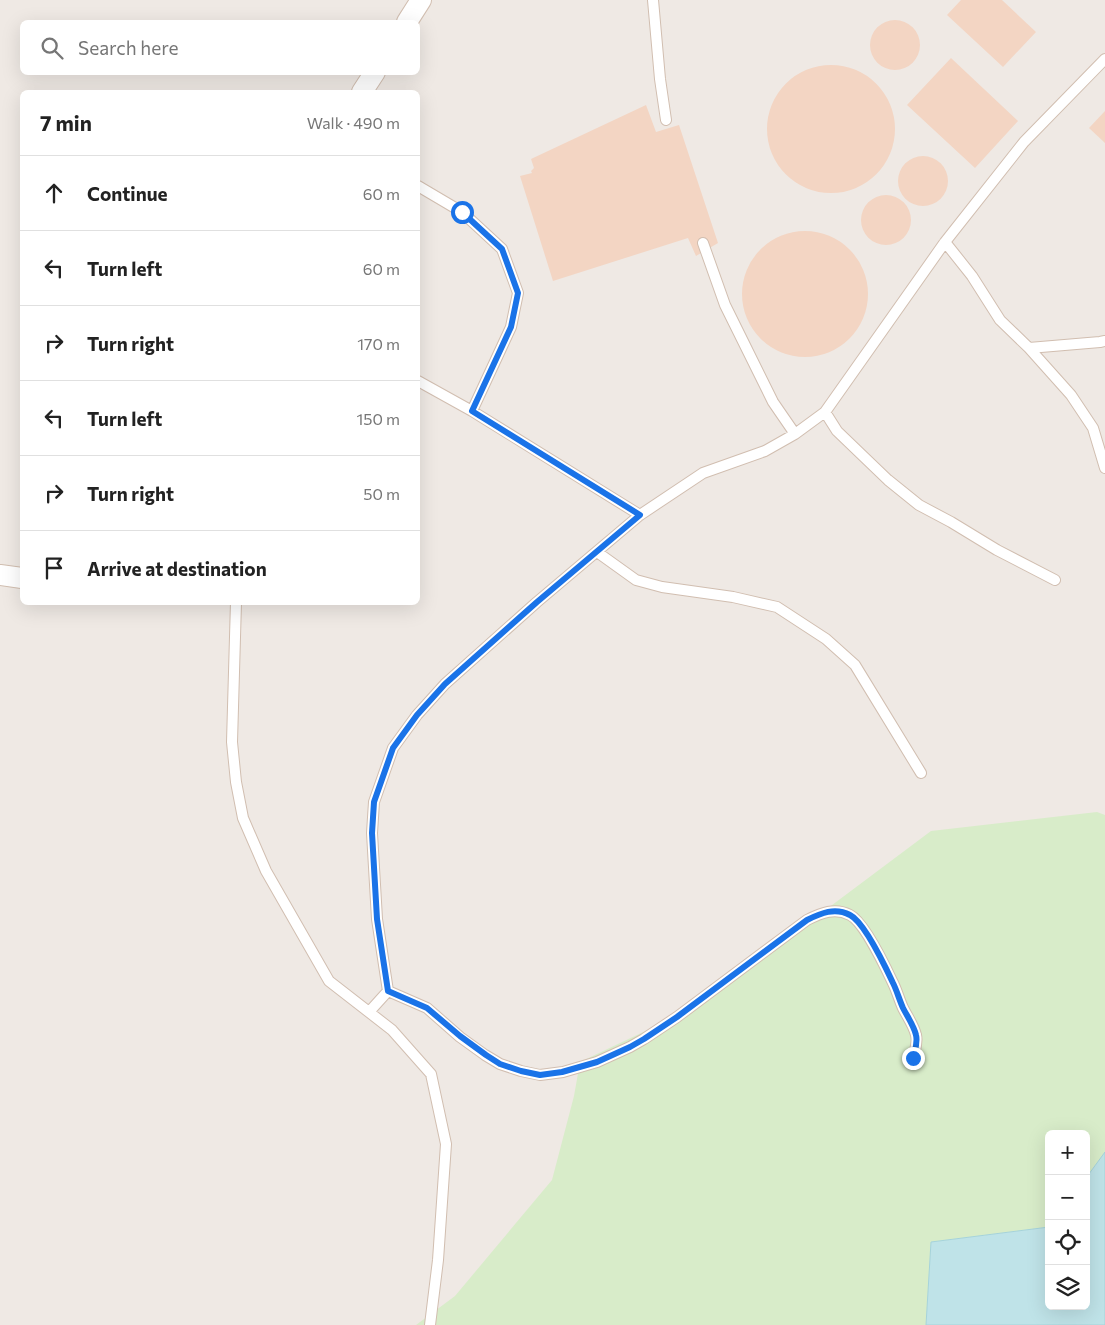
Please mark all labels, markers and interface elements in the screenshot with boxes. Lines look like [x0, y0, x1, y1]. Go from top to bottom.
search box [20, 20, 420, 75]
icon: search [38, 34, 66, 62]
text: Search here [78, 36, 178, 59]
text: 7 min [40, 110, 92, 135]
text: Walk · 490 m [307, 113, 400, 132]
icon: ahead [40, 179, 68, 207]
text: Continue [87, 182, 167, 205]
text: 60 m [363, 184, 400, 203]
route start [451, 201, 474, 224]
icon: left [40, 254, 68, 282]
text: Turn left [87, 257, 162, 280]
text: 60 m [363, 259, 400, 278]
icon: right [40, 329, 68, 357]
text: Turn right [87, 332, 174, 355]
text: 170 m [357, 334, 400, 353]
icon: left [40, 404, 68, 432]
text: Turn left [87, 407, 162, 430]
text: 150 m [357, 409, 400, 428]
icon: right [40, 479, 68, 507]
text: Turn right [87, 482, 174, 505]
text: 50 m [363, 484, 400, 503]
icon: arrive [40, 554, 68, 582]
text: Arrive at destination [87, 557, 267, 580]
route end [902, 1047, 925, 1070]
map controls [1045, 1130, 1090, 1310]
button: + [1045, 1130, 1090, 1175]
button: − [1045, 1175, 1090, 1220]
button: locate [1045, 1220, 1090, 1265]
button: layers [1045, 1265, 1090, 1310]

